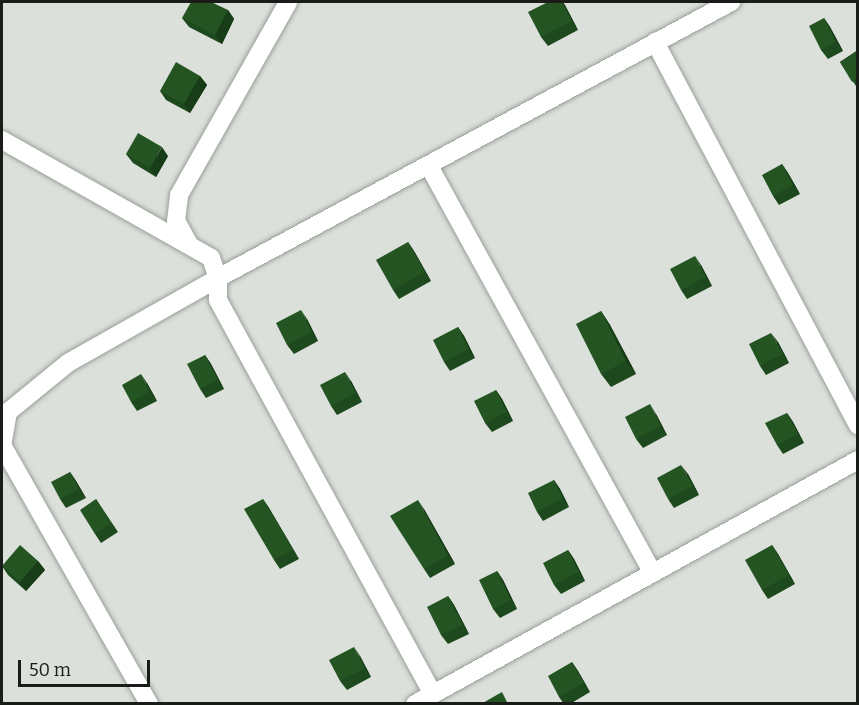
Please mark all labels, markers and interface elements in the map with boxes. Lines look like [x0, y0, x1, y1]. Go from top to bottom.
scale bar [21, 648, 153, 686]
text: 50 m [29, 659, 71, 681]

